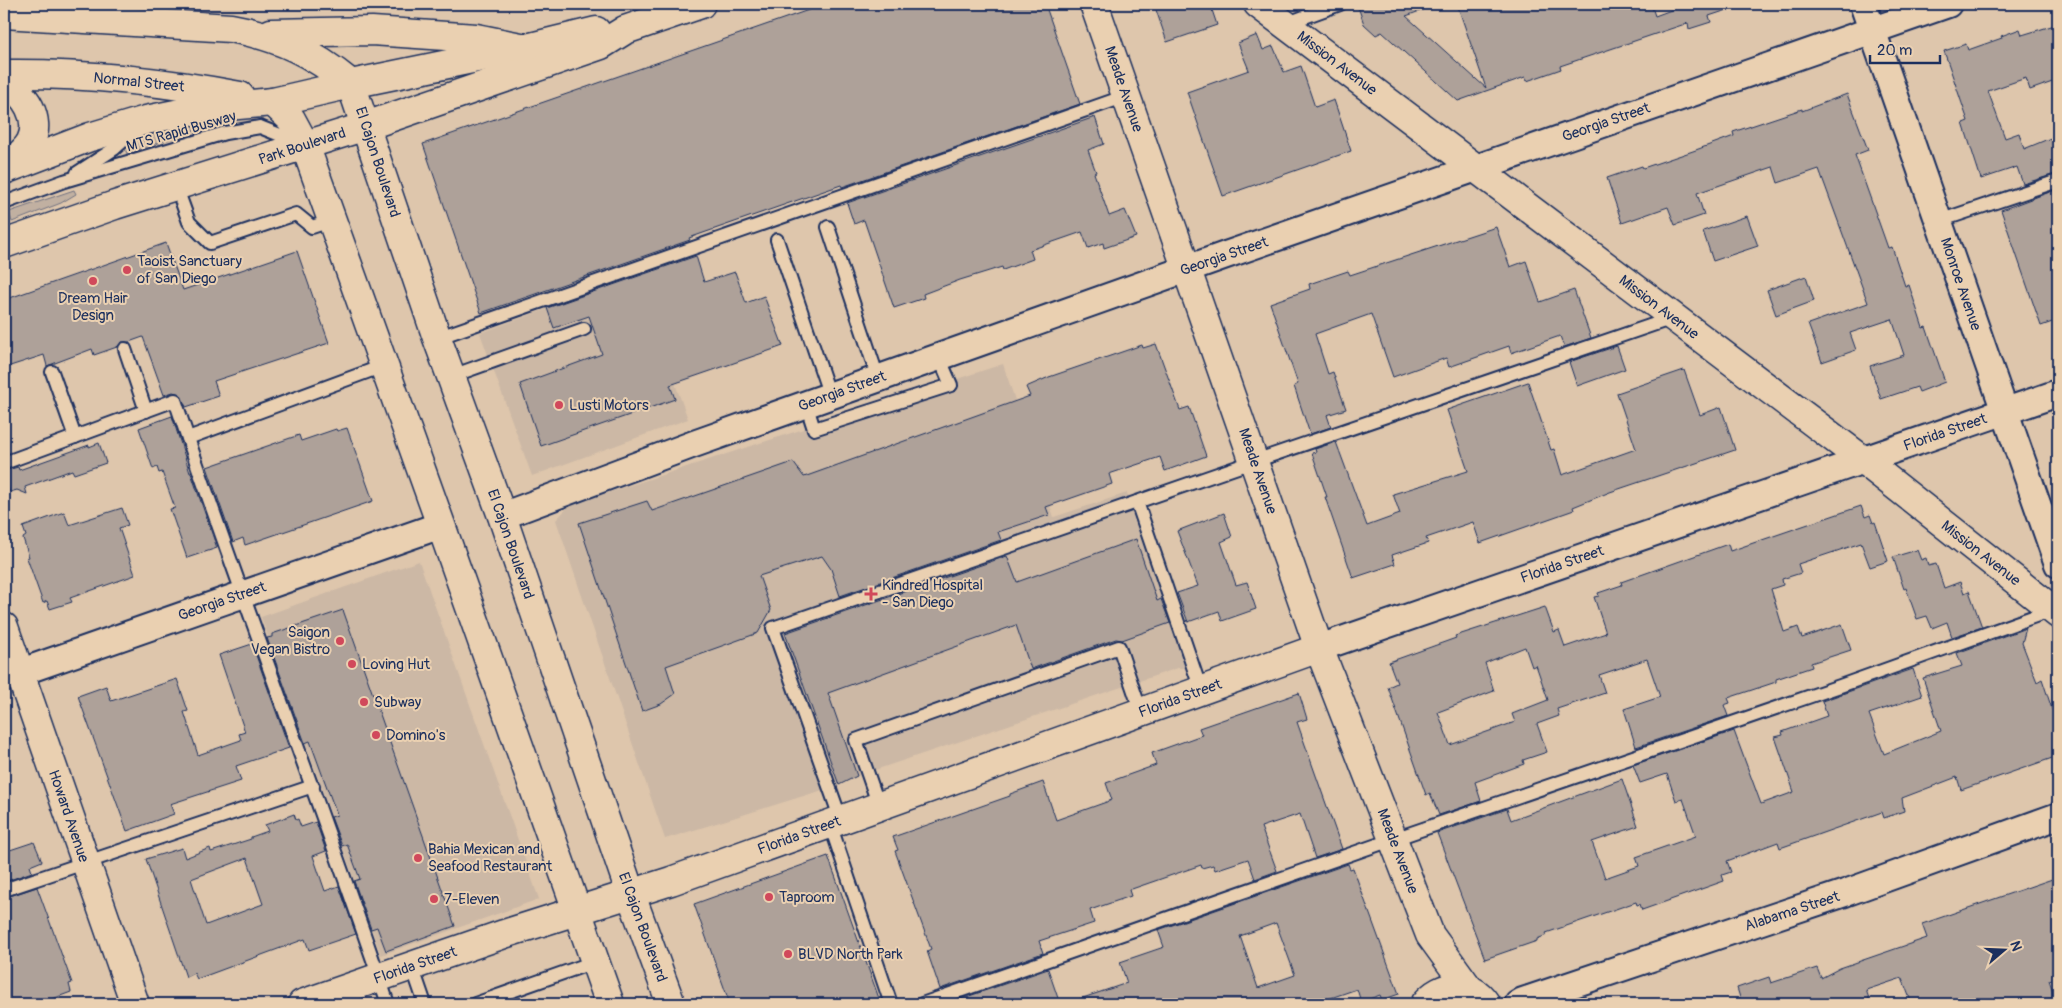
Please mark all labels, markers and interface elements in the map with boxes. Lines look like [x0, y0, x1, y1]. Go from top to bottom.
street label: Mission Avenue [1293, 27, 1381, 100]
scale bar [1870, 32, 1940, 64]
text: 20 m [1877, 41, 1912, 60]
street label: Meade Avenue [1100, 44, 1147, 135]
street label: Normal Street [93, 68, 186, 97]
street label: Georgia Street [1560, 98, 1654, 146]
street label: El Cajon Boulevard [351, 104, 404, 220]
street label: MTS Rapid Busway [124, 107, 239, 156]
street label: Park Boulevard [256, 123, 348, 170]
street label: Georgia Street [1178, 232, 1272, 280]
street label: Monroe Avenue [1936, 235, 1986, 334]
place label: Taoist Sanctuary of San Diego [137, 252, 242, 288]
marker: Taoist Sanctuary of San Diego [121, 264, 133, 276]
street label: Mission Avenue [1615, 271, 1703, 344]
marker: Dream Hair Design [87, 275, 99, 287]
place label: Dream Hair Design [58, 289, 129, 325]
street label: Georgia Street [796, 367, 889, 416]
place label: Lusti Motors [569, 396, 649, 415]
marker: Lusti Motors [553, 399, 565, 411]
street label: Florida Street [1901, 409, 1990, 456]
street label: Meade Avenue [1234, 426, 1281, 517]
street label: El Cajon Boulevard [483, 487, 538, 602]
street label: Mission Avenue [1937, 517, 2025, 591]
street label: Florida Street [1518, 541, 1607, 588]
place label: Kindred Hospital - San Diego [882, 576, 983, 612]
street label: Georgia Street [176, 577, 270, 625]
marker: Kindred Hospital - San Diego [864, 587, 878, 601]
place label: Saigon Vegan Bistro [251, 623, 330, 659]
marker: Saigon Vegan Bistro [334, 635, 346, 647]
place label: Loving Hut [362, 655, 431, 674]
marker: Loving Hut [346, 658, 358, 670]
street label: Florida Street [1136, 674, 1225, 722]
place label: Subway [374, 693, 422, 712]
marker: Subway [358, 696, 370, 708]
place label: Domino's [386, 726, 446, 745]
marker: Domino's [370, 729, 382, 741]
street label: Howard Avenue [44, 768, 93, 865]
street label: Meade Avenue [1373, 806, 1423, 897]
street label: Florida Street [755, 811, 844, 859]
place label: Bahia Mexican and Seafood Restaurant [428, 840, 553, 876]
marker: Bahia Mexican and Seafood Restaurant [412, 852, 424, 864]
street label: El Cajon Boulevard [614, 870, 671, 985]
street label: Alabama Street [1742, 887, 1843, 936]
place label: Taproom [779, 888, 835, 907]
place label: 7-Eleven [444, 890, 499, 909]
marker: Taproom [763, 891, 775, 903]
marker: 7-Eleven [428, 893, 440, 905]
north arrow [1980, 926, 2030, 976]
text: N [2006, 939, 2025, 953]
street label: Florida Street [371, 942, 460, 989]
place label: BLVD North Park [798, 945, 903, 964]
marker: BLVD North Park [782, 948, 794, 960]

